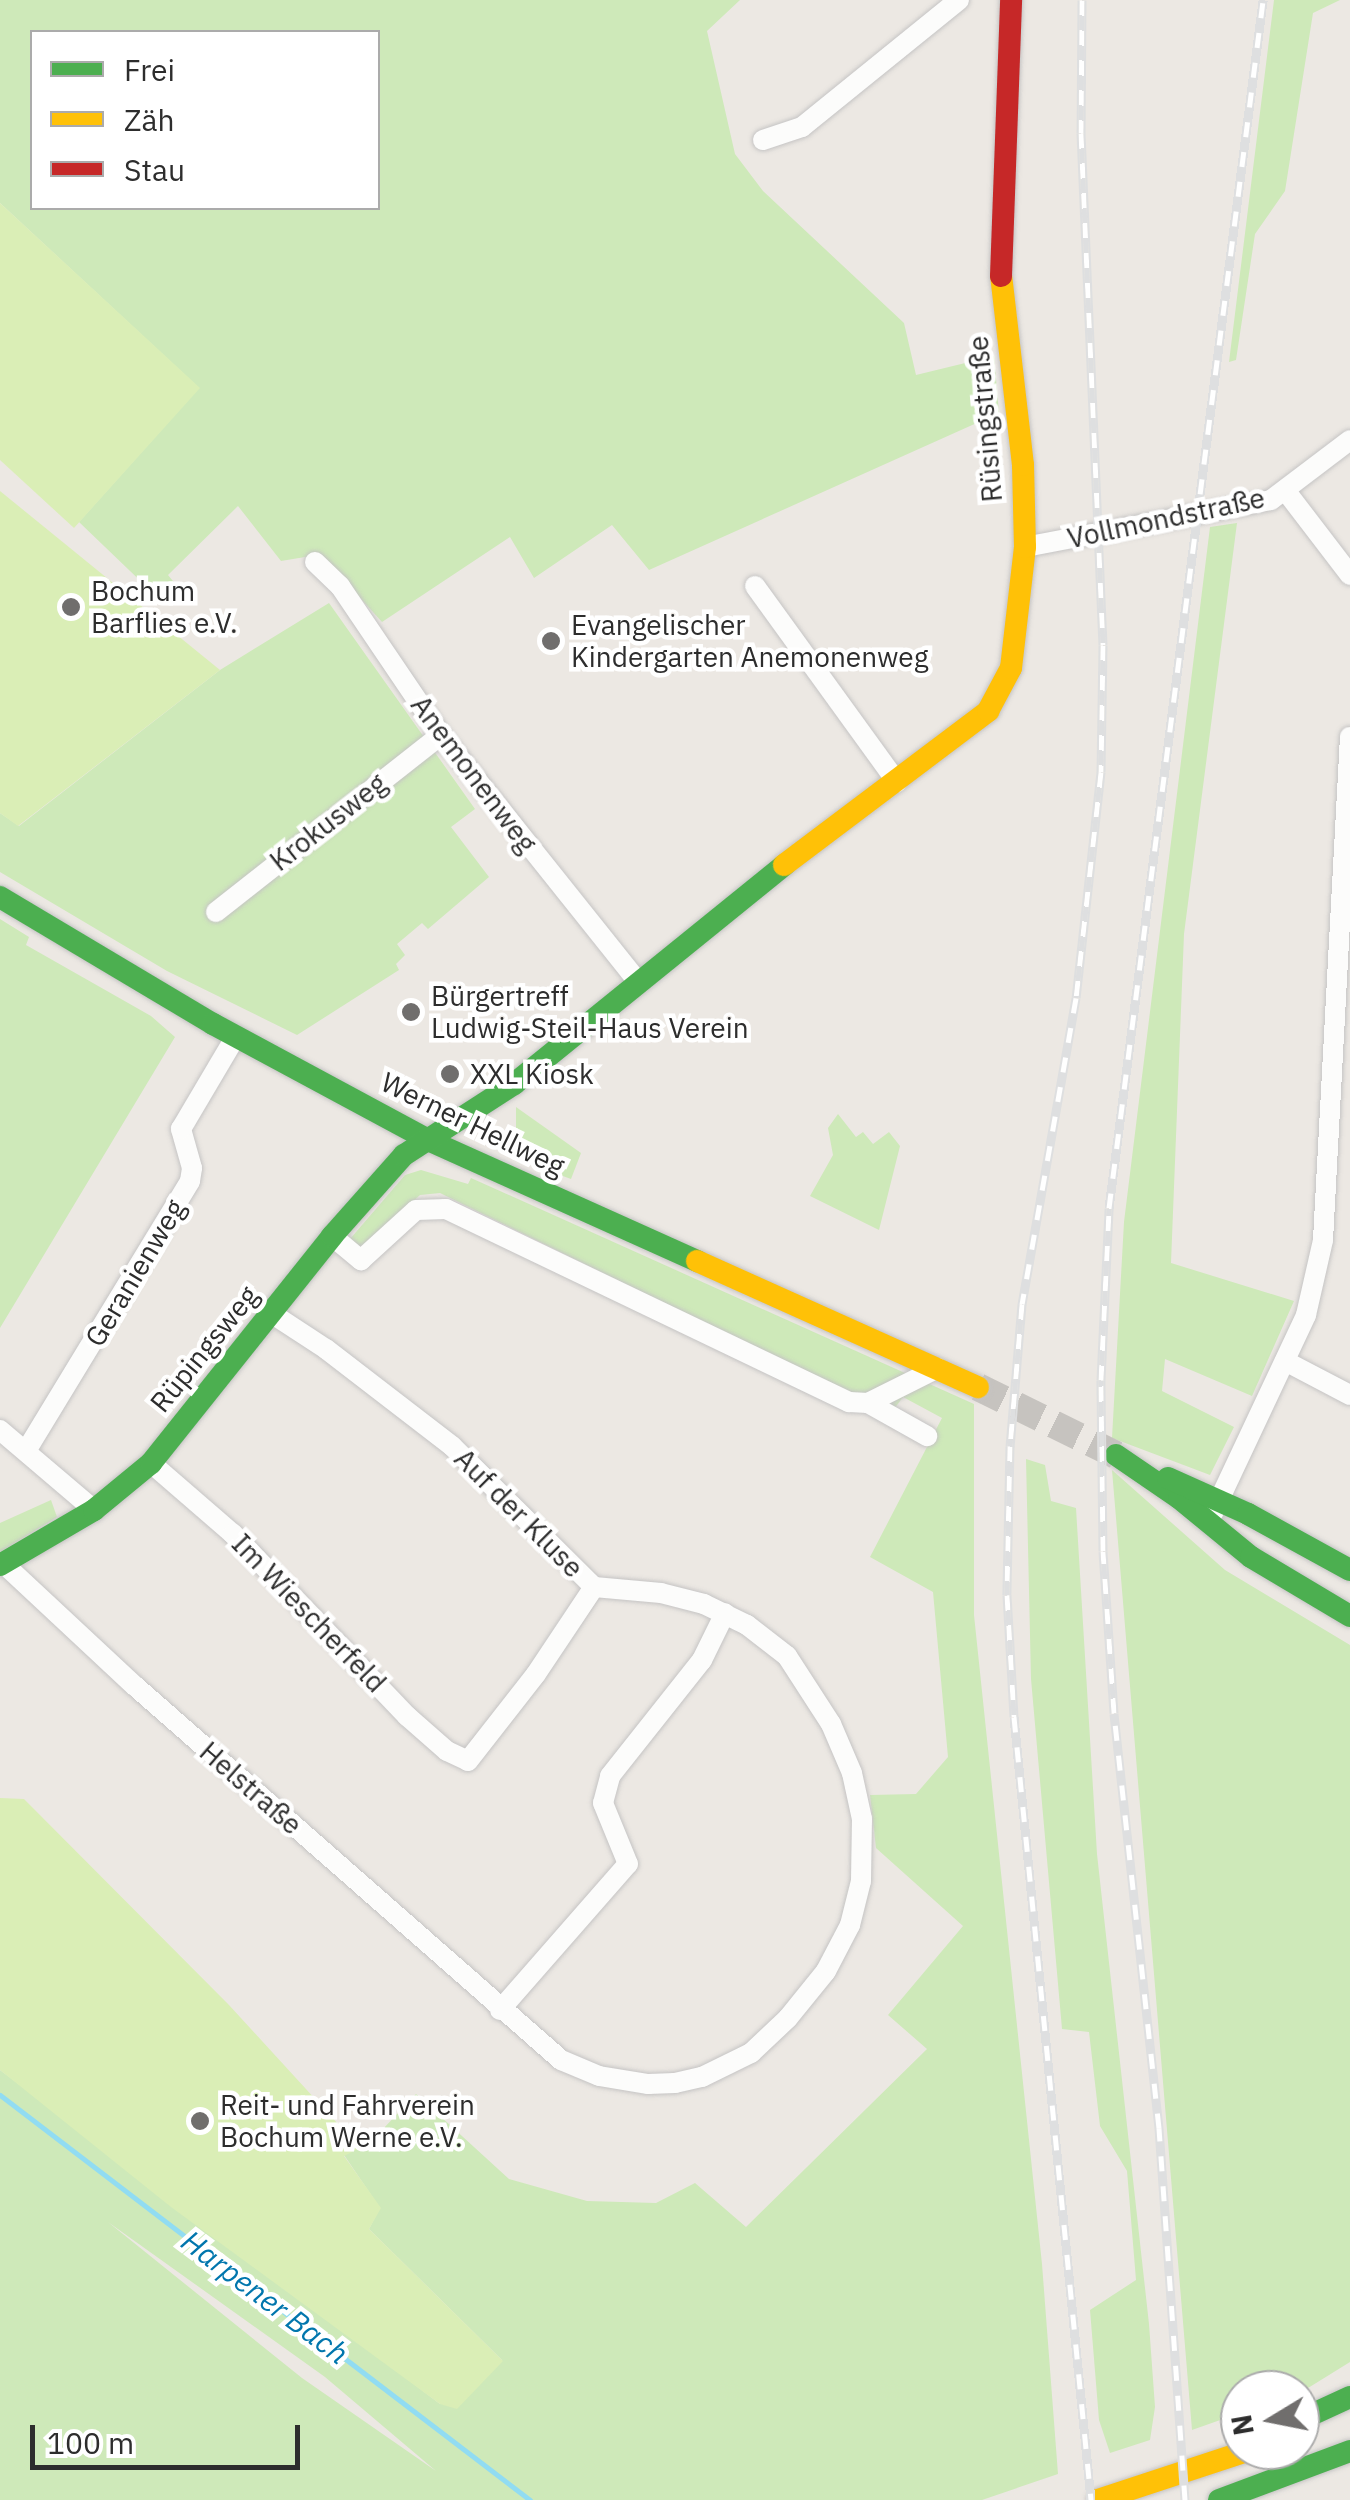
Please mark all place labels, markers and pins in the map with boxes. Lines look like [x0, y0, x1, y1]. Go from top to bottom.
place label: Bochum Barflies e.V. [91, 574, 238, 640]
marker: Bochum Barflies e.V. [60, 596, 82, 618]
place label: Evangelischer Kindergarten Anemonenweg [571, 608, 928, 674]
marker: Evangelischer Kindergarten Anemonenweg [540, 630, 562, 652]
place label: Bürgertreff Ludwig-Steil-Haus Verein [431, 979, 749, 1045]
marker: Bürgertreff Ludwig-Steil-Haus Verein [400, 1001, 422, 1023]
place label: XXL Kiosk [470, 1057, 594, 1091]
marker: XXL Kiosk [439, 1063, 461, 1085]
place label: Reit- und Fahrverein Bochum Werne e.V. [220, 2088, 475, 2154]
marker: Reit- und Fahrverein Bochum Werne e.V. [189, 2110, 211, 2132]

